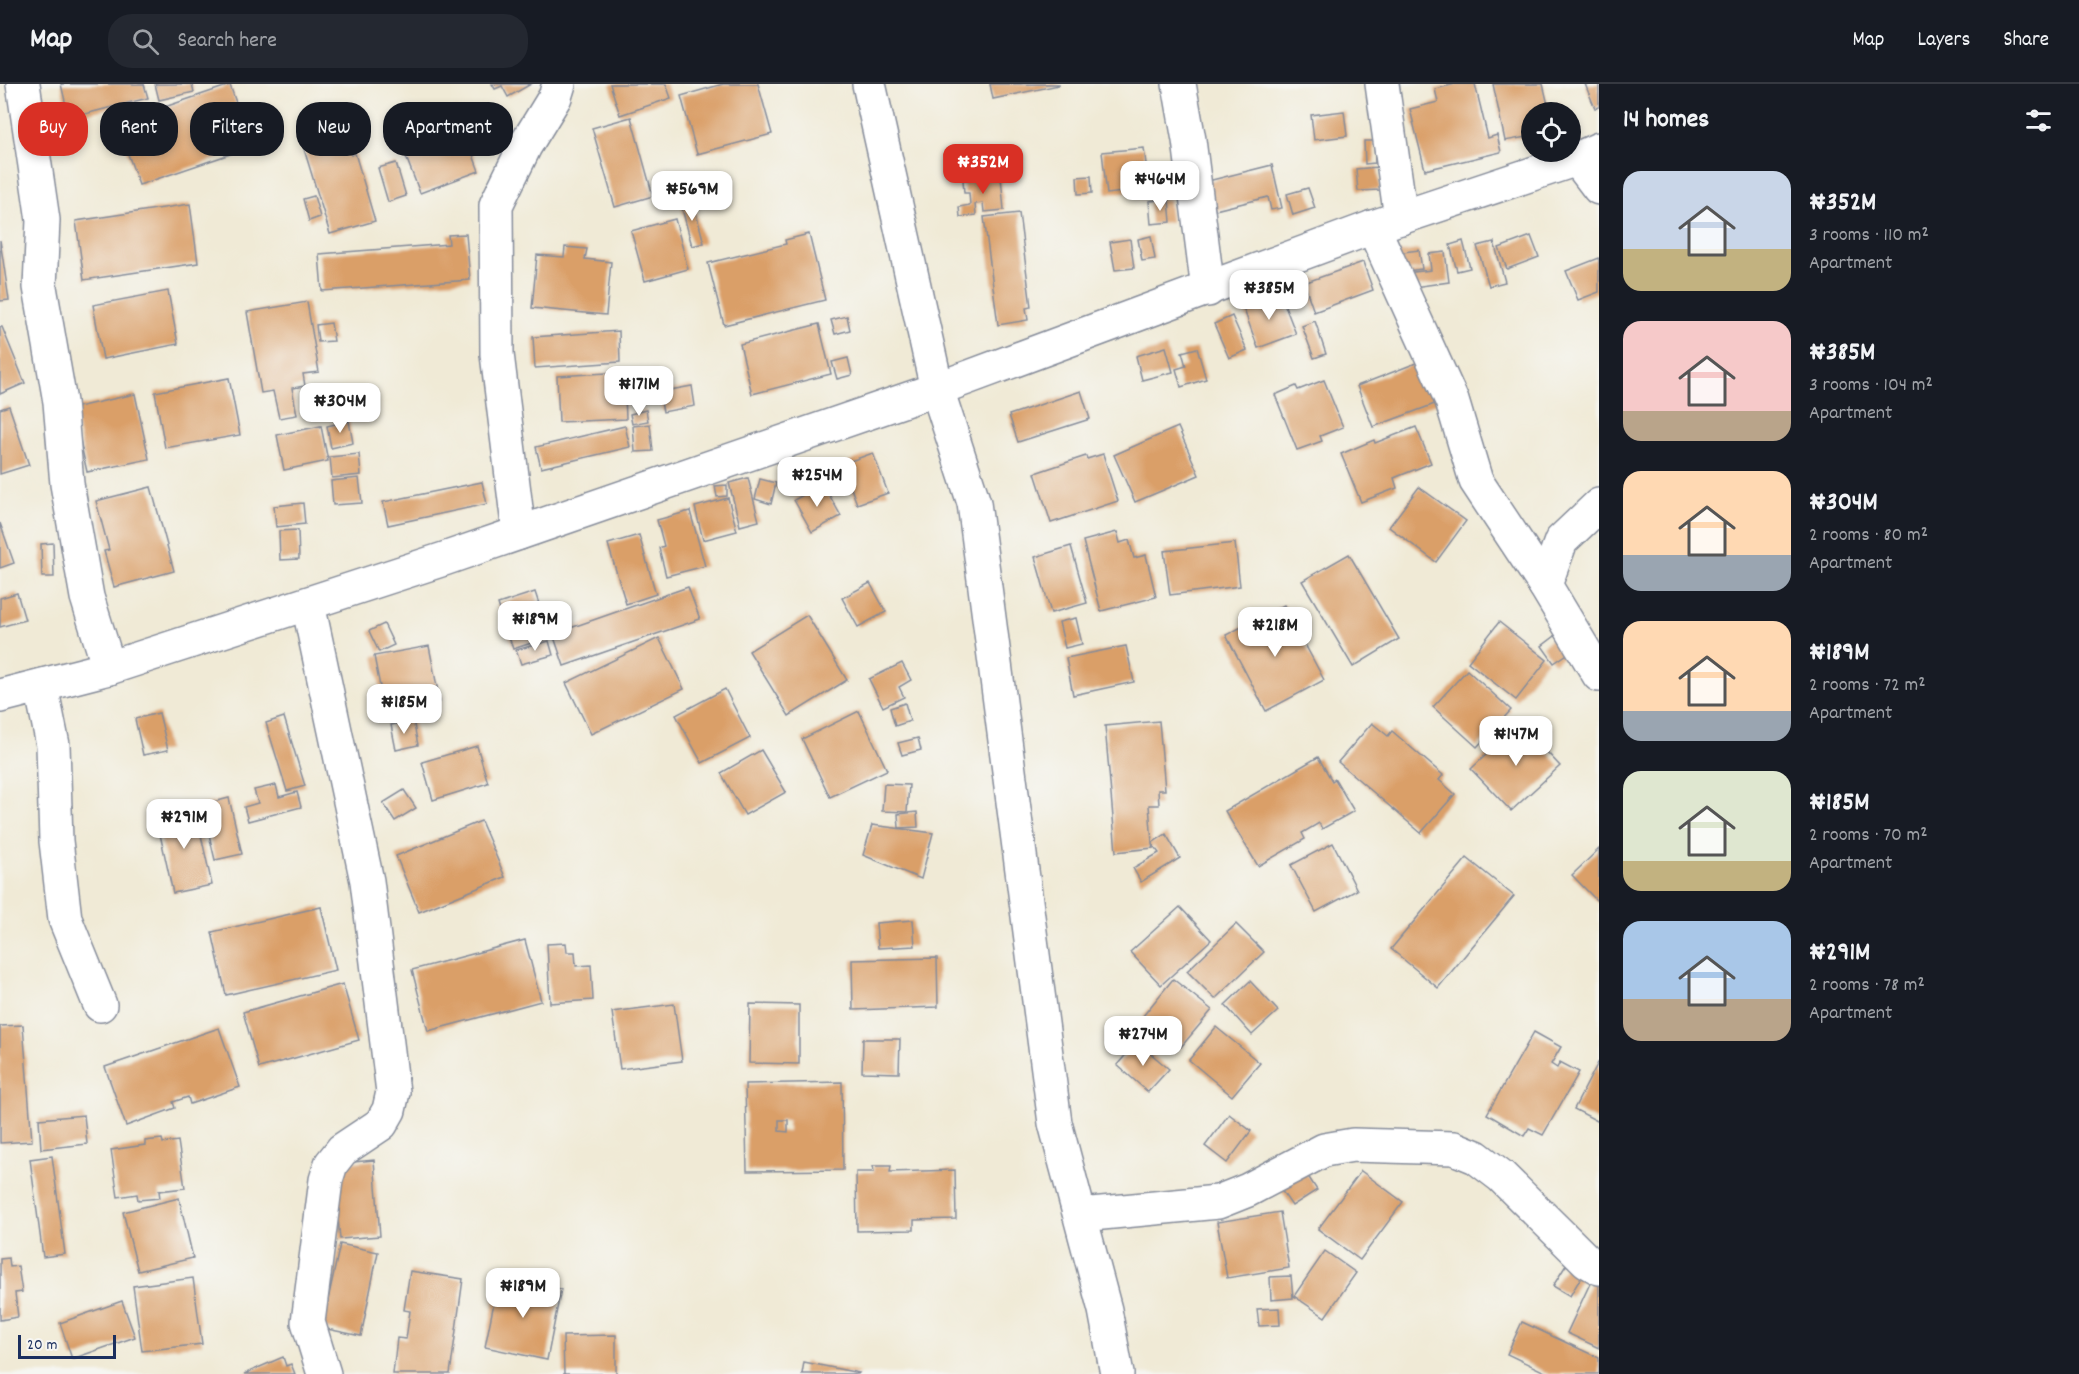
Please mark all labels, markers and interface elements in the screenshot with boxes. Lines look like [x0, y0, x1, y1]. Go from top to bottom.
search box [108, 14, 528, 68]
text: Map [30, 21, 72, 61]
icon: search [129, 25, 162, 58]
text: Search here [177, 26, 277, 57]
text: Map [1853, 26, 1884, 56]
text: Layers [1917, 26, 1970, 56]
text: Share [2003, 26, 2049, 56]
chip: Buy [18, 102, 88, 156]
chip: Rent [100, 102, 178, 156]
chip: Filters [190, 102, 284, 156]
chip: New [296, 102, 371, 156]
chip: Apartment [383, 102, 513, 156]
map controls [1521, 102, 1581, 162]
button: locate [1521, 102, 1581, 162]
text: 14 homes [1623, 102, 1709, 139]
icon: filters [2022, 104, 2055, 137]
pin: ₦352M [941, 144, 1025, 195]
text: ₦352M [957, 149, 1009, 177]
pin: ₦464M [1118, 161, 1202, 212]
text: ₦464M [1134, 166, 1186, 194]
pin: ₦569M [650, 171, 734, 222]
text: ₦569M [665, 176, 719, 204]
text: ₦352M [1809, 185, 1876, 222]
icon: home [1671, 195, 1743, 267]
text: 3 rooms · 110 m² [1809, 222, 1929, 250]
text: Apartment [1809, 250, 1892, 278]
pin: ₦385M [1227, 270, 1311, 321]
text: ₦385M [1243, 275, 1295, 303]
text: ₦385M [1809, 335, 1875, 372]
icon: home [1671, 345, 1743, 417]
pin: ₦171M [597, 366, 681, 417]
text: ₦171M [618, 371, 660, 399]
text: 3 rooms · 104 m² [1809, 372, 1933, 400]
pin: ₦304M [298, 383, 382, 434]
text: ₦304M [314, 388, 366, 416]
text: Apartment [1809, 400, 1892, 428]
pin: ₦254M [775, 457, 859, 508]
text: ₦254M [791, 462, 843, 490]
text: ₦304M [1809, 485, 1878, 522]
icon: home [1671, 495, 1743, 567]
text: 2 rooms · 80 m² [1809, 522, 1928, 550]
text: Apartment [1809, 550, 1892, 578]
pin: ₦189M [493, 601, 577, 652]
text: ₦189M [512, 606, 558, 634]
pin: ₦218M [1233, 607, 1317, 658]
text: ₦218M [1252, 612, 1298, 640]
text: ₦189M [1809, 635, 1869, 672]
icon: home [1671, 645, 1743, 717]
text: 2 rooms · 72 m² [1809, 672, 1925, 700]
pin: ₦185M [362, 684, 446, 735]
text: ₦185M [381, 689, 427, 717]
text: Apartment [1809, 700, 1892, 728]
pin: ₦147M [1474, 716, 1558, 767]
text: ₦147M [1493, 721, 1539, 749]
text: ₦185M [1809, 785, 1870, 822]
icon: home [1671, 795, 1743, 867]
pin: ₦291M [142, 799, 226, 850]
text: ₦291M [160, 804, 208, 832]
text: 2 rooms · 70 m² [1809, 822, 1928, 850]
text: Apartment [1809, 850, 1892, 878]
text: ₦291M [1809, 935, 1870, 972]
icon: home [1671, 945, 1743, 1017]
text: 2 rooms · 78 m² [1809, 972, 1925, 1000]
text: Apartment [1809, 1000, 1892, 1028]
pin: ₦274M [1101, 1016, 1185, 1067]
text: ₦274M [1118, 1021, 1168, 1049]
pin: ₦189M [481, 1268, 565, 1319]
text: ₦189M [500, 1273, 546, 1301]
scale bar [18, 1332, 116, 1360]
text: 20 m [27, 1334, 57, 1357]

